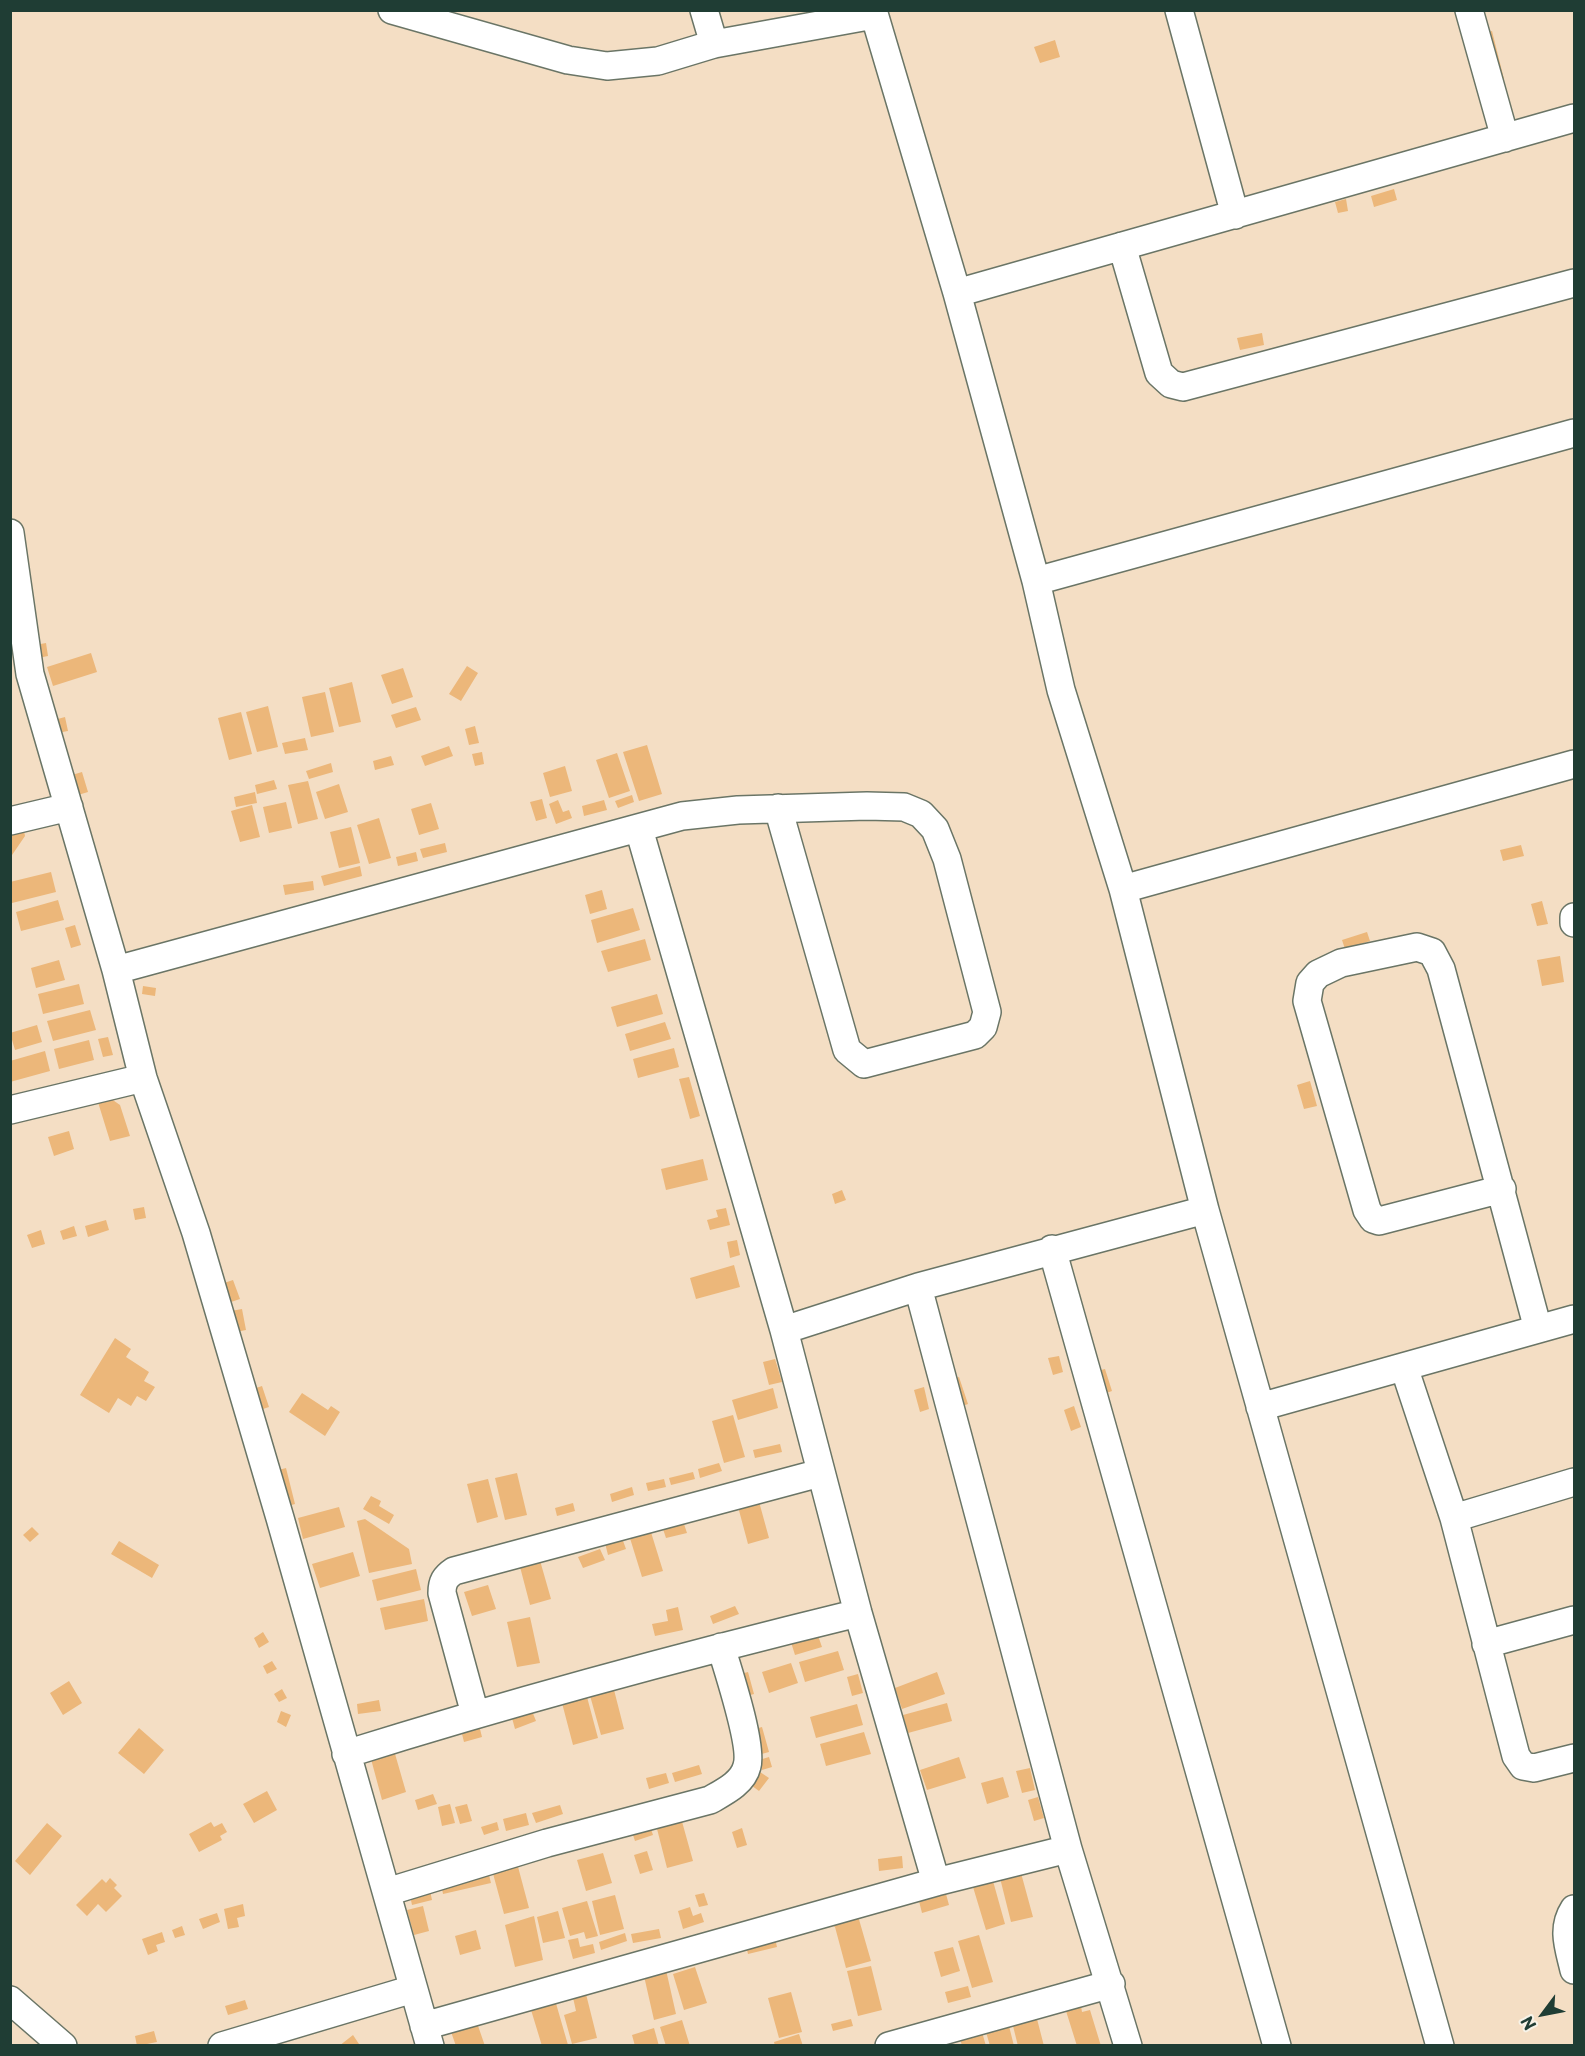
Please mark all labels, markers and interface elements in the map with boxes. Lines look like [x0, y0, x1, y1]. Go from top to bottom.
north arrow [1513, 1984, 1573, 2044]
text: N [1514, 2012, 1541, 2035]

